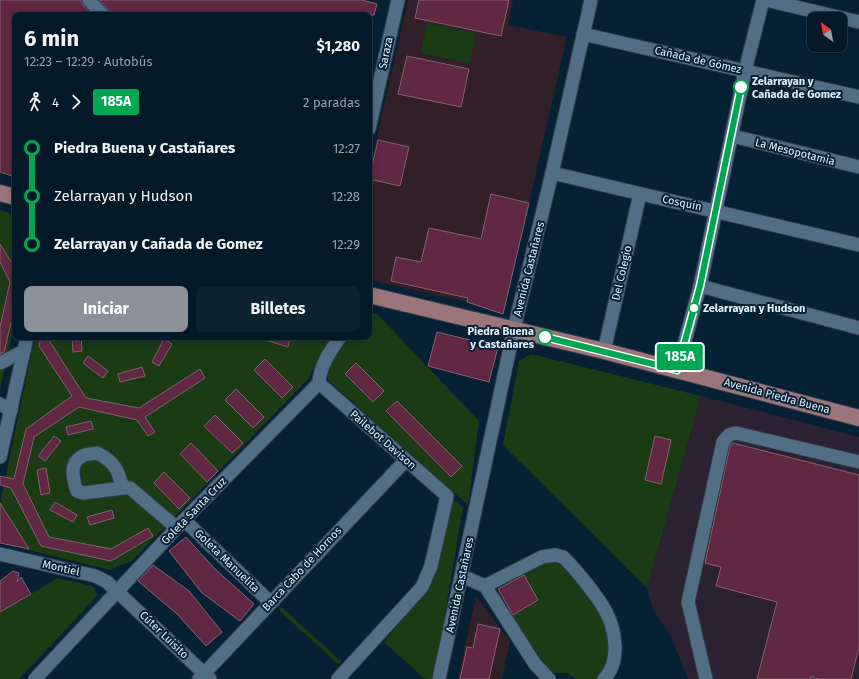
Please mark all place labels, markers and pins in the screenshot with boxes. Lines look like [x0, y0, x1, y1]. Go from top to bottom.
place label: Zelarrayan y Cañada de Gomez [752, 75, 841, 101]
marker: Zelarrayan y Cañada de Gomez [733, 79, 749, 95]
marker: Zelarrayan y Hudson [688, 302, 700, 314]
place label: Zelarrayan y Hudson [703, 302, 805, 315]
place label: Piedra Buena y Castañares [467, 325, 535, 351]
marker: Piedra Buena y Castañares [537, 329, 553, 345]

